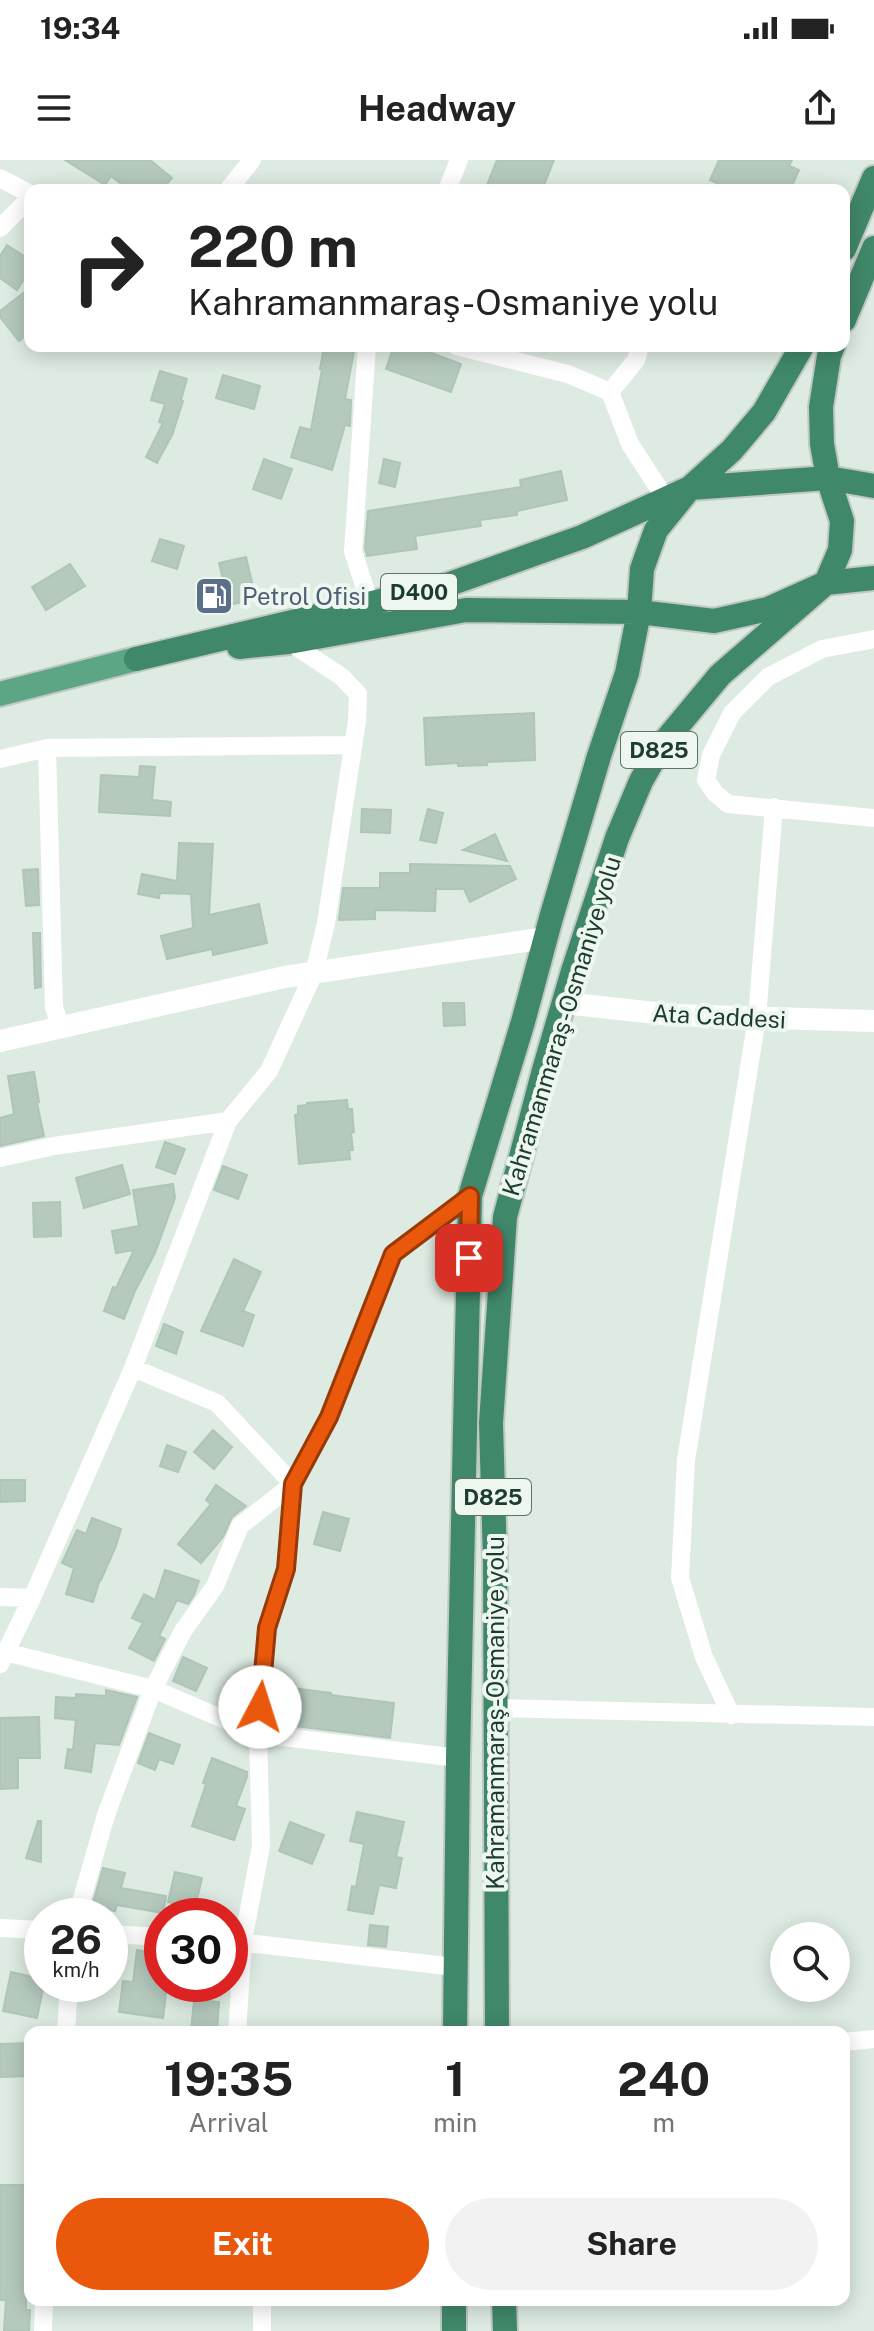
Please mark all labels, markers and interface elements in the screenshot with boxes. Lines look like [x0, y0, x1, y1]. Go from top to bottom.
text: 19:34 [40, 10, 120, 46]
icon: menu [32, 86, 76, 130]
icon: share [798, 86, 842, 130]
text: Headway [358, 87, 516, 129]
text: 220 m [188, 214, 358, 280]
icon: right [56, 216, 160, 320]
text: Kahramanmaraş-Osmaniye yolu [188, 281, 718, 323]
road number: D400 [381, 574, 457, 610]
fuel station icon: Petrol Ofisi [193, 575, 235, 617]
place label: Petrol Ofisi [242, 582, 366, 610]
road number: D825 [621, 732, 697, 768]
street label: Kahramanmaraş-Osmaniye yolu [496, 853, 626, 1199]
street label: Ata Caddesi [651, 999, 787, 1033]
pin [435, 1224, 503, 1292]
icon: arrive [447, 1236, 491, 1280]
road number: D825 [455, 1479, 531, 1515]
street label: Kahramanmaraş-Osmaniye yolu [481, 1536, 509, 1890]
position arrow [218, 1665, 302, 1749]
speed limit sign: 30 [144, 1898, 248, 2002]
text: 26 [50, 1916, 102, 1963]
map controls [770, 1922, 850, 2002]
button: search [770, 1922, 850, 2002]
text: km/h [52, 1958, 100, 1982]
text: 19:35 [164, 2050, 293, 2107]
text: 1 [445, 2050, 466, 2107]
text: 240 [617, 2050, 710, 2107]
text: Arrival [188, 2107, 269, 2138]
text: min [433, 2107, 477, 2138]
text: m [652, 2107, 675, 2138]
button: Exit [56, 2198, 429, 2290]
button: Share [445, 2198, 818, 2290]

